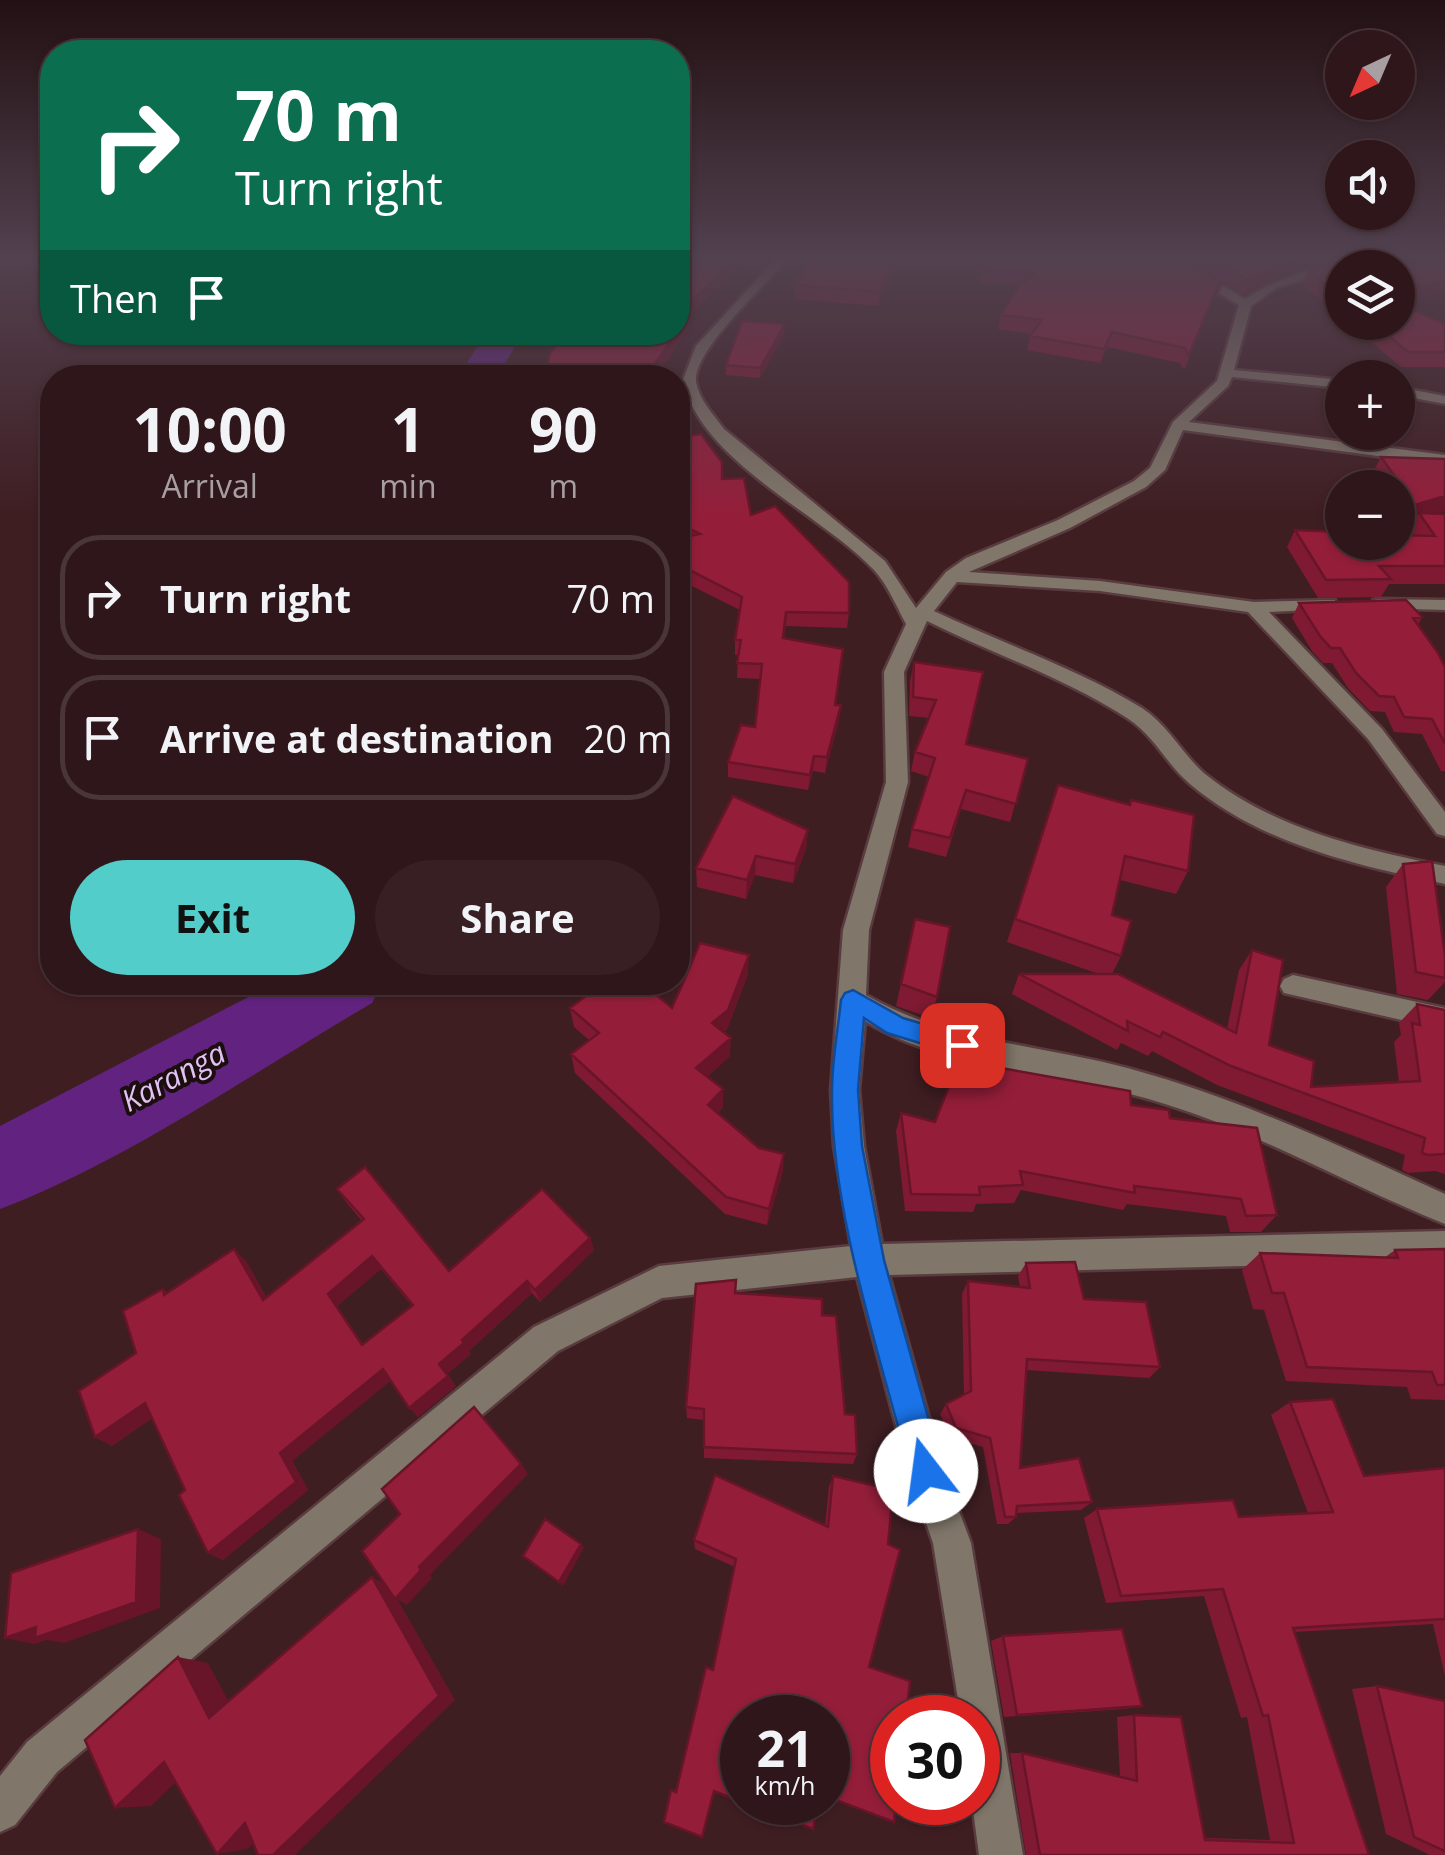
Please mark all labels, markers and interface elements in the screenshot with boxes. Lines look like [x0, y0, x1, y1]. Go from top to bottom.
north arrow [1325, 30, 1415, 120]
map controls [1325, 30, 1415, 560]
text: 70 m [235, 66, 402, 162]
icon: right [70, 80, 200, 210]
button: sound [1325, 140, 1415, 230]
text: Turn right [235, 157, 443, 218]
button: layers [1325, 250, 1415, 340]
icon: arrive [179, 270, 234, 325]
text: Then [70, 272, 159, 324]
button: + [1325, 360, 1415, 450]
text: 10:00 [132, 388, 287, 470]
text: 1 [391, 388, 425, 470]
text: 90 [529, 388, 598, 470]
text: Arrival [161, 464, 258, 507]
text: min [379, 464, 437, 507]
text: m [548, 464, 578, 507]
button: − [1325, 470, 1415, 560]
icon: right [75, 570, 130, 625]
text: Turn right [160, 572, 351, 624]
text: 70 m [566, 572, 655, 624]
icon: arrive [75, 710, 130, 765]
text: Arrive at destination [160, 712, 554, 764]
text: 20 m [584, 712, 672, 764]
button: Exit [70, 860, 355, 975]
button: Share [375, 860, 660, 975]
pin [920, 1003, 1005, 1088]
icon: arrive [935, 1018, 990, 1073]
water label: Karanga [114, 1032, 232, 1120]
position arrow [874, 1419, 978, 1523]
speed limit sign: 30 [870, 1695, 1000, 1825]
text: 21 [756, 1714, 814, 1782]
text: km/h [755, 1768, 815, 1802]

